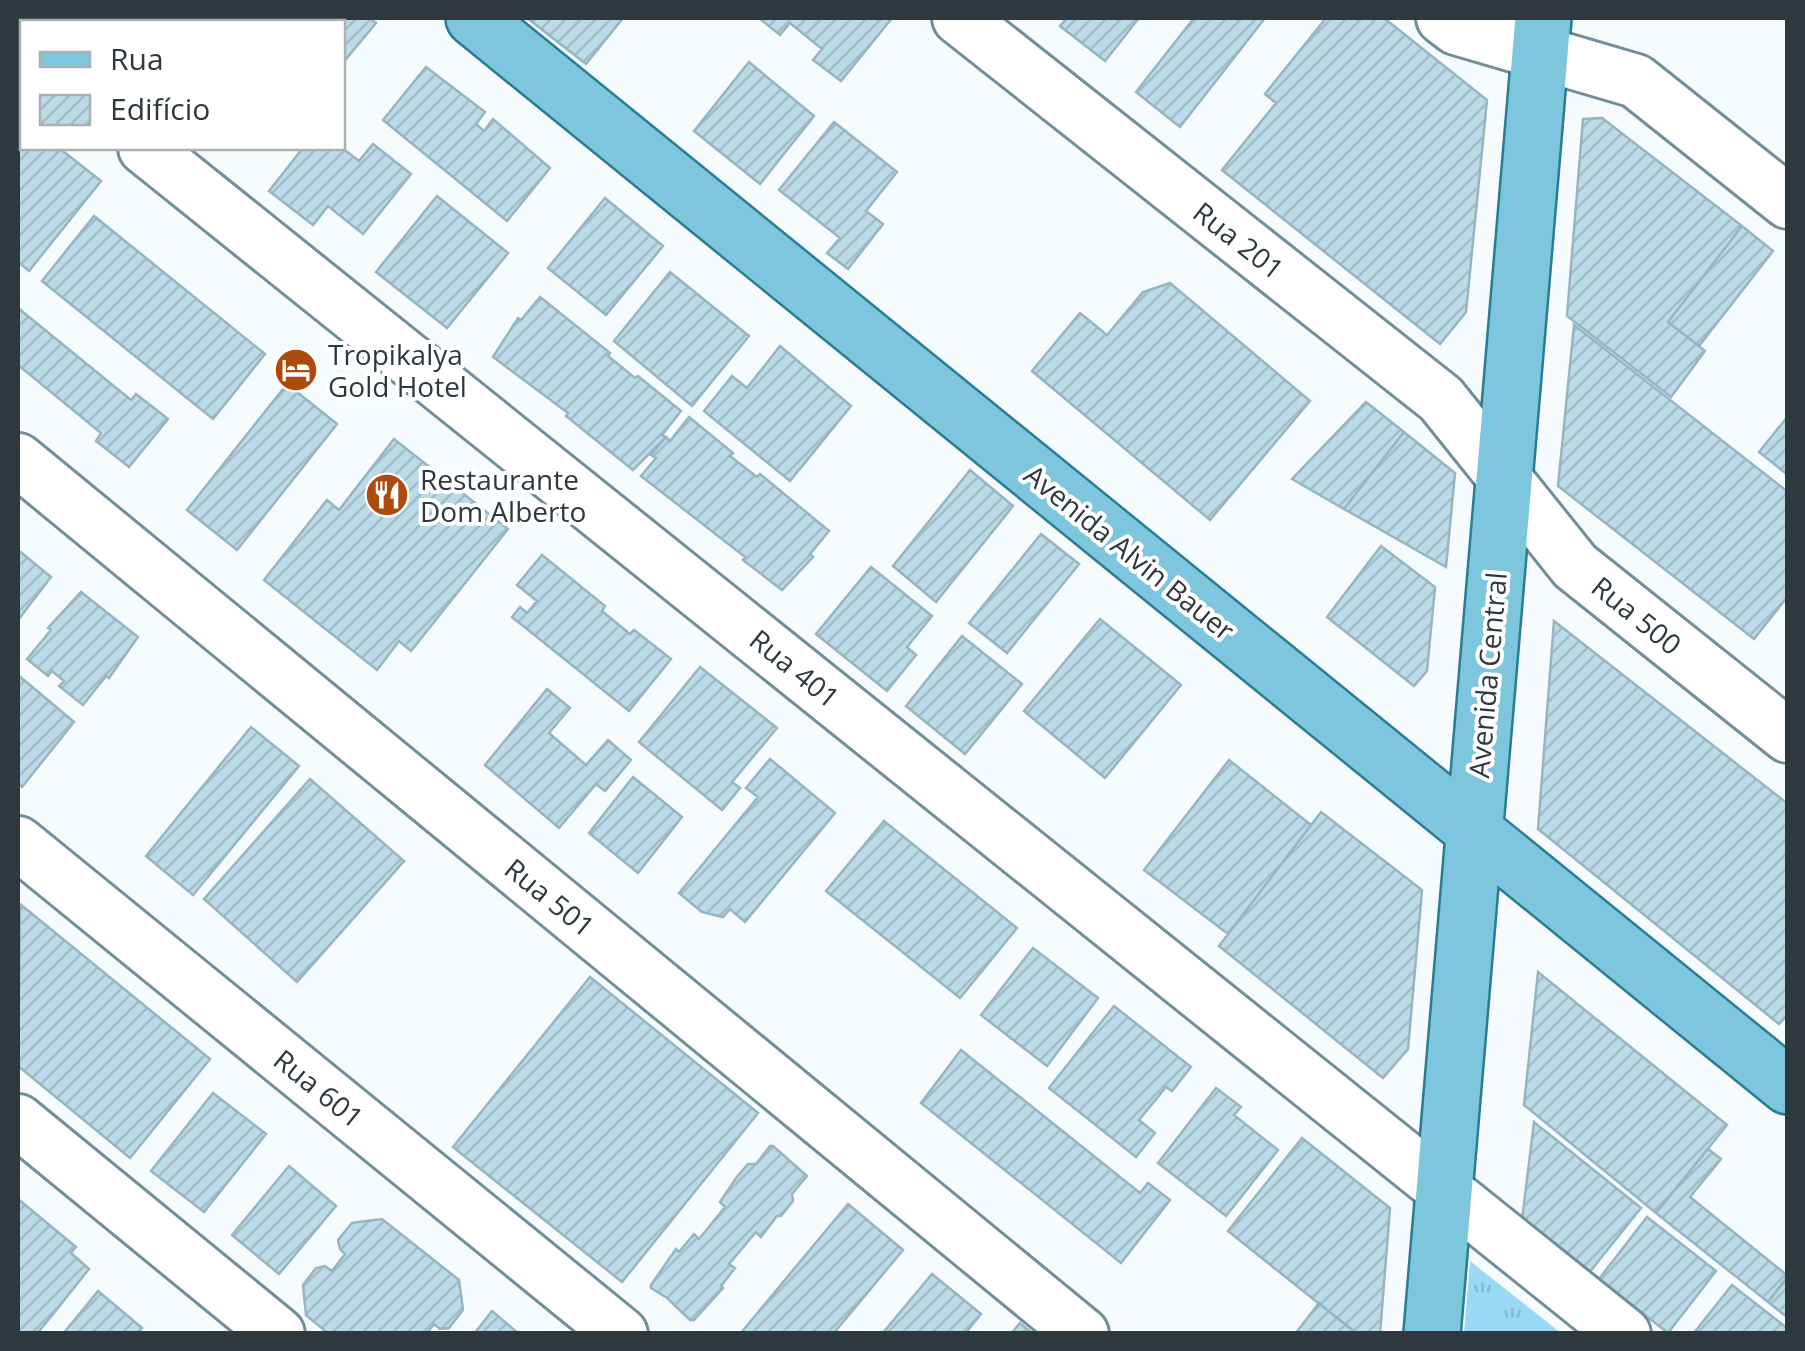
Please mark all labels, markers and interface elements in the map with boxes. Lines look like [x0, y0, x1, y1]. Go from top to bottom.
legend [20, 20, 345, 150]
text: Rua [110, 38, 164, 79]
text: Edifício [110, 88, 210, 129]
street label: Rua 201 [1186, 193, 1292, 287]
place label: Tropikalya Gold Hotel [328, 335, 467, 405]
hotel icon: Tropikalya Gold Hotel [273, 347, 319, 393]
street label: Avenida Alvin Bauer [1017, 455, 1243, 649]
place label: Restaurante Dom Alberto [420, 460, 586, 530]
restaurant icon: Restaurante Dom Alberto [364, 472, 410, 518]
street label: Rua 500 [1584, 567, 1690, 663]
street label: Avenida Central [1459, 571, 1515, 779]
street label: Rua 401 [742, 620, 848, 716]
street label: Rua 501 [497, 849, 603, 945]
street label: Rua 601 [266, 1040, 372, 1136]

